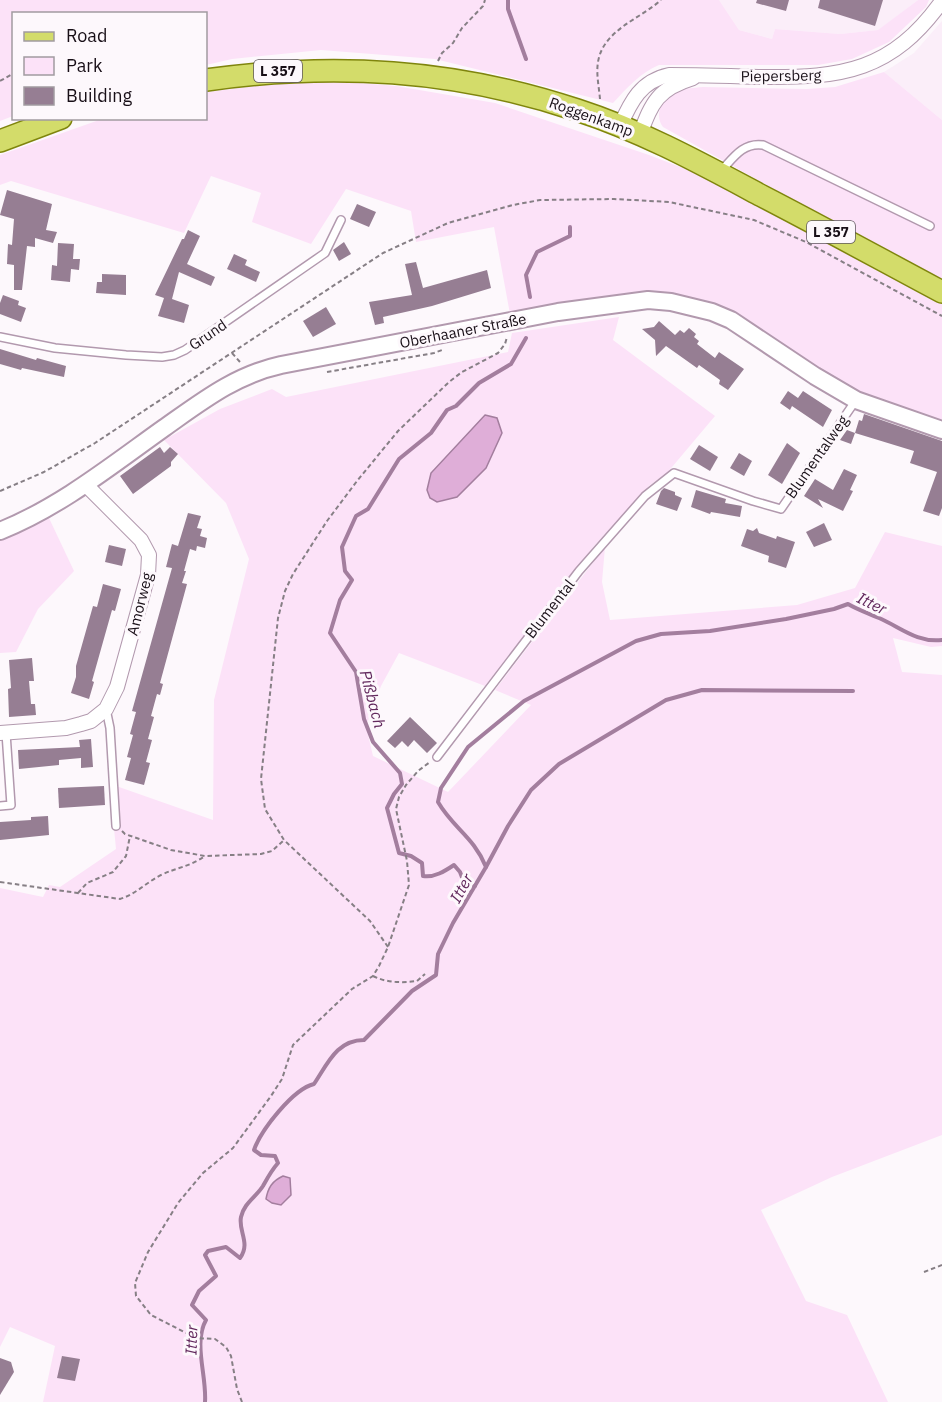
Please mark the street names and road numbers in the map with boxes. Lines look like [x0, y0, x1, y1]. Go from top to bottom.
road number: L 357 [254, 60, 302, 82]
street label: Piepersberg [740, 65, 822, 86]
street label: Roggenkamp [547, 93, 636, 140]
road number: L 357 [807, 221, 855, 243]
street label: Oberhaaner Straße [398, 309, 528, 352]
street label: Grund [185, 315, 230, 354]
street label: Blumentalweg [781, 411, 852, 502]
street label: Amorweg [123, 570, 157, 637]
street label: Blumental [521, 575, 579, 642]

